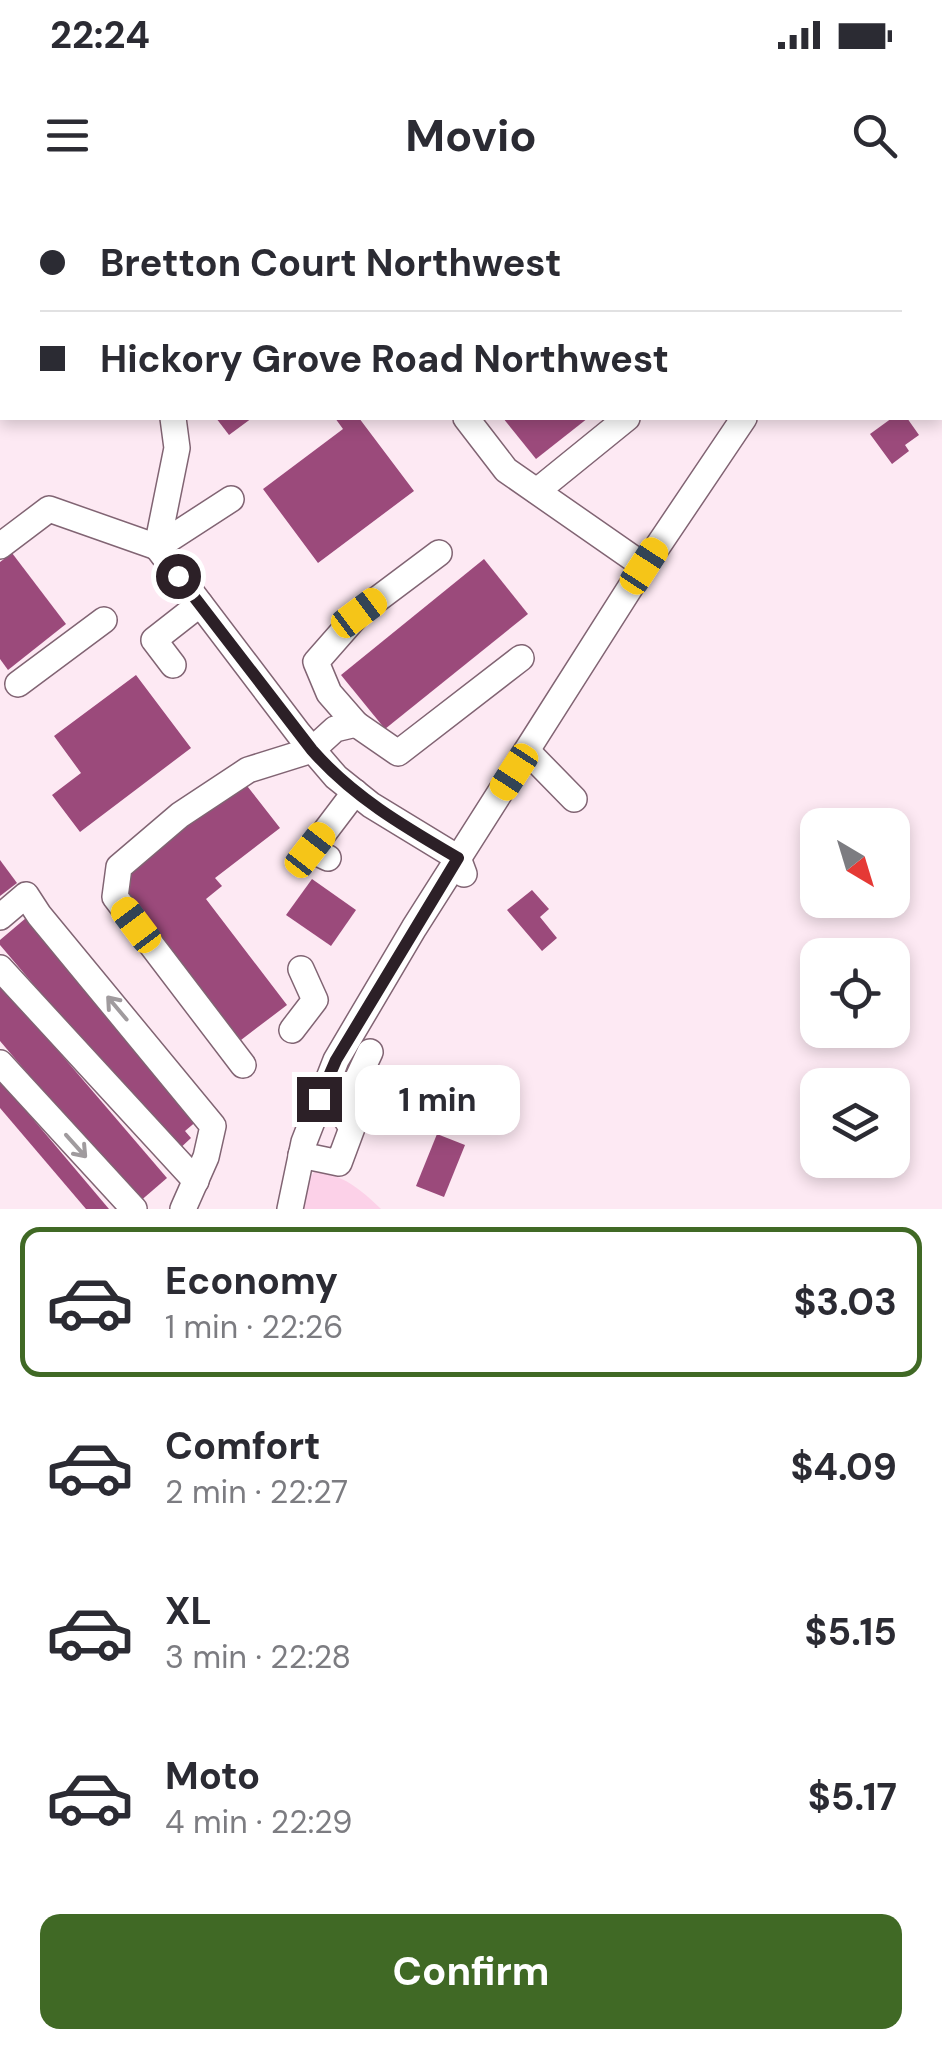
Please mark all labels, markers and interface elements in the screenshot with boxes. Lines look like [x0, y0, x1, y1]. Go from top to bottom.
text: 22:24 [50, 10, 150, 60]
text: Movio [405, 106, 537, 165]
icon: menu [40, 108, 95, 163]
icon: search [847, 108, 902, 163]
text: Bretton Court Northwest [100, 238, 561, 288]
text: Hickory Grove Road Northwest [100, 334, 669, 384]
car [615, 533, 673, 599]
route start [156, 554, 201, 599]
car [326, 583, 392, 643]
car [485, 739, 543, 805]
north arrow [800, 808, 910, 918]
map controls [800, 808, 910, 1178]
car [280, 817, 340, 883]
car [106, 892, 166, 958]
button: locate [800, 938, 910, 1048]
one-way arrow [107, 996, 129, 1022]
callout: 1 min [354, 1064, 519, 1134]
button: layers [800, 1068, 910, 1178]
route end [297, 1077, 342, 1122]
text: 1 min [399, 1079, 476, 1121]
one-way arrow [64, 1133, 87, 1159]
text: Economy [165, 1256, 338, 1306]
icon: car [45, 1257, 135, 1347]
text: $3.03 [793, 1277, 897, 1327]
text: 1 min · 22:26 [165, 1306, 343, 1348]
text: Comfort [165, 1421, 321, 1471]
icon: car [45, 1422, 135, 1512]
text: $4.09 [790, 1442, 897, 1492]
text: 2 min · 22:27 [165, 1471, 348, 1513]
text: XL [165, 1586, 212, 1636]
icon: car [45, 1587, 135, 1677]
text: $5.15 [805, 1607, 897, 1657]
text: 3 min · 22:28 [165, 1636, 351, 1678]
text: Moto [165, 1751, 260, 1801]
icon: car [45, 1752, 135, 1842]
text: $5.17 [808, 1772, 897, 1822]
text: 4 min · 22:29 [165, 1801, 352, 1843]
button: Confirm [40, 1914, 902, 2029]

